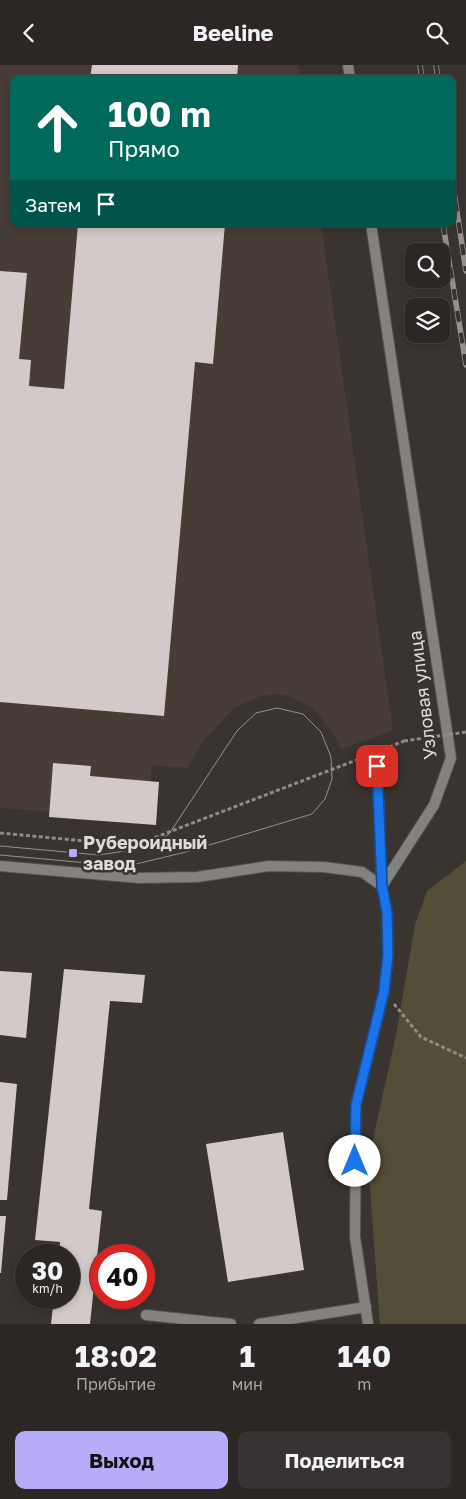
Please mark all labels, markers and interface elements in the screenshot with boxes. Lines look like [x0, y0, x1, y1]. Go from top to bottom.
icon: back [15, 19, 43, 47]
text: Beeline [192, 19, 274, 46]
icon: search [423, 19, 451, 47]
text: 100 m [108, 93, 211, 135]
icon: ahead [25, 95, 90, 160]
text: Прямо [108, 135, 180, 162]
icon: arrive [92, 190, 120, 218]
text: Затем [25, 193, 82, 216]
map controls [405, 243, 450, 343]
button: search [405, 243, 450, 288]
button: layers [405, 298, 450, 343]
street label: Узловая улица [403, 629, 441, 761]
pin [356, 745, 398, 787]
icon: arrive [363, 752, 391, 780]
place label: Рубероидный завод [83, 831, 207, 874]
marker: Рубероидный завод [67, 847, 79, 859]
position arrow [328, 1134, 380, 1186]
speed limit sign: 40 [90, 1244, 155, 1309]
text: 30 [32, 1255, 63, 1286]
text: km/h [32, 1281, 63, 1296]
text: 18:02 [75, 1338, 157, 1374]
text: 1 [239, 1338, 255, 1374]
text: 140 [338, 1338, 391, 1374]
text: Прибытие [76, 1374, 156, 1394]
text: мин [232, 1374, 263, 1394]
text: m [357, 1374, 371, 1394]
button: Выход [15, 1431, 228, 1489]
button: Поделиться [238, 1431, 451, 1489]

